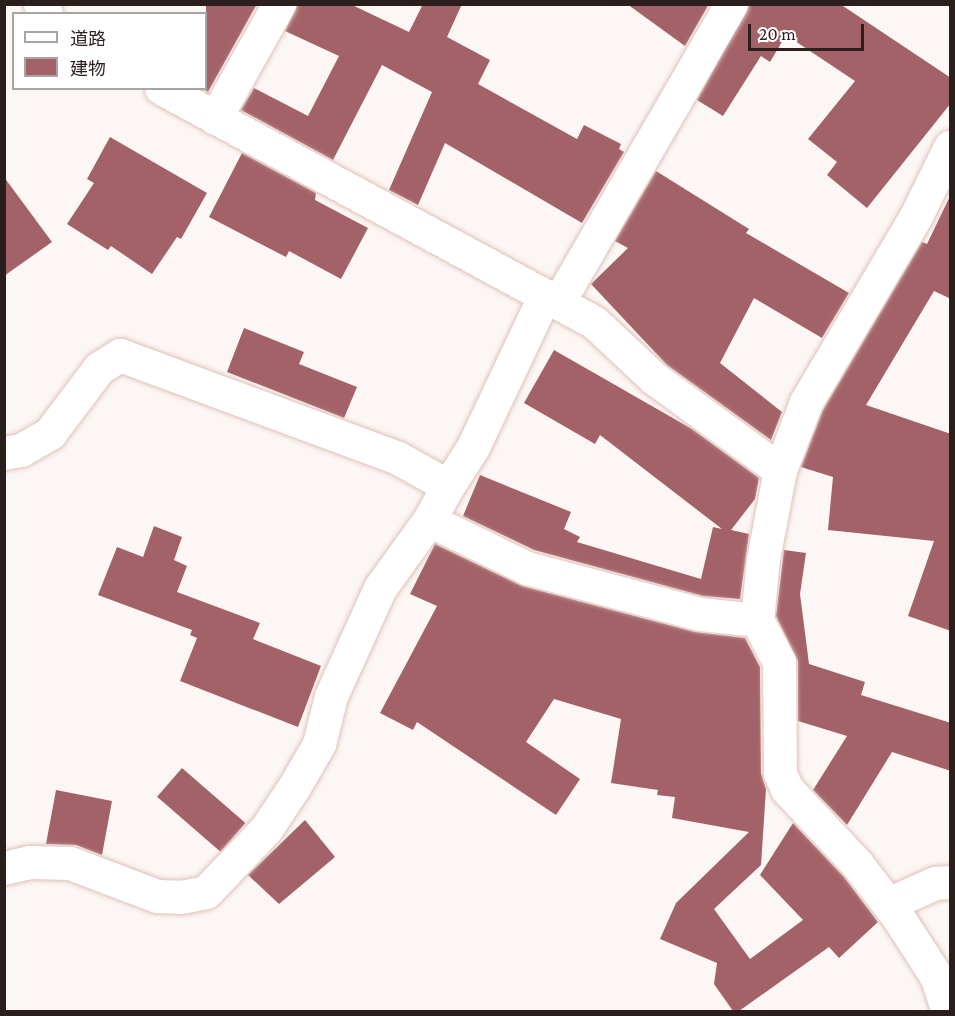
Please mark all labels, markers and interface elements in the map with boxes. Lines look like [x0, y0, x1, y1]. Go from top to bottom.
legend [12, 12, 207, 90]
scale bar [751, 12, 866, 50]
text: 20 m [759, 24, 796, 44]
text: 道路 [70, 29, 106, 49]
text: 建物 [70, 59, 106, 79]

